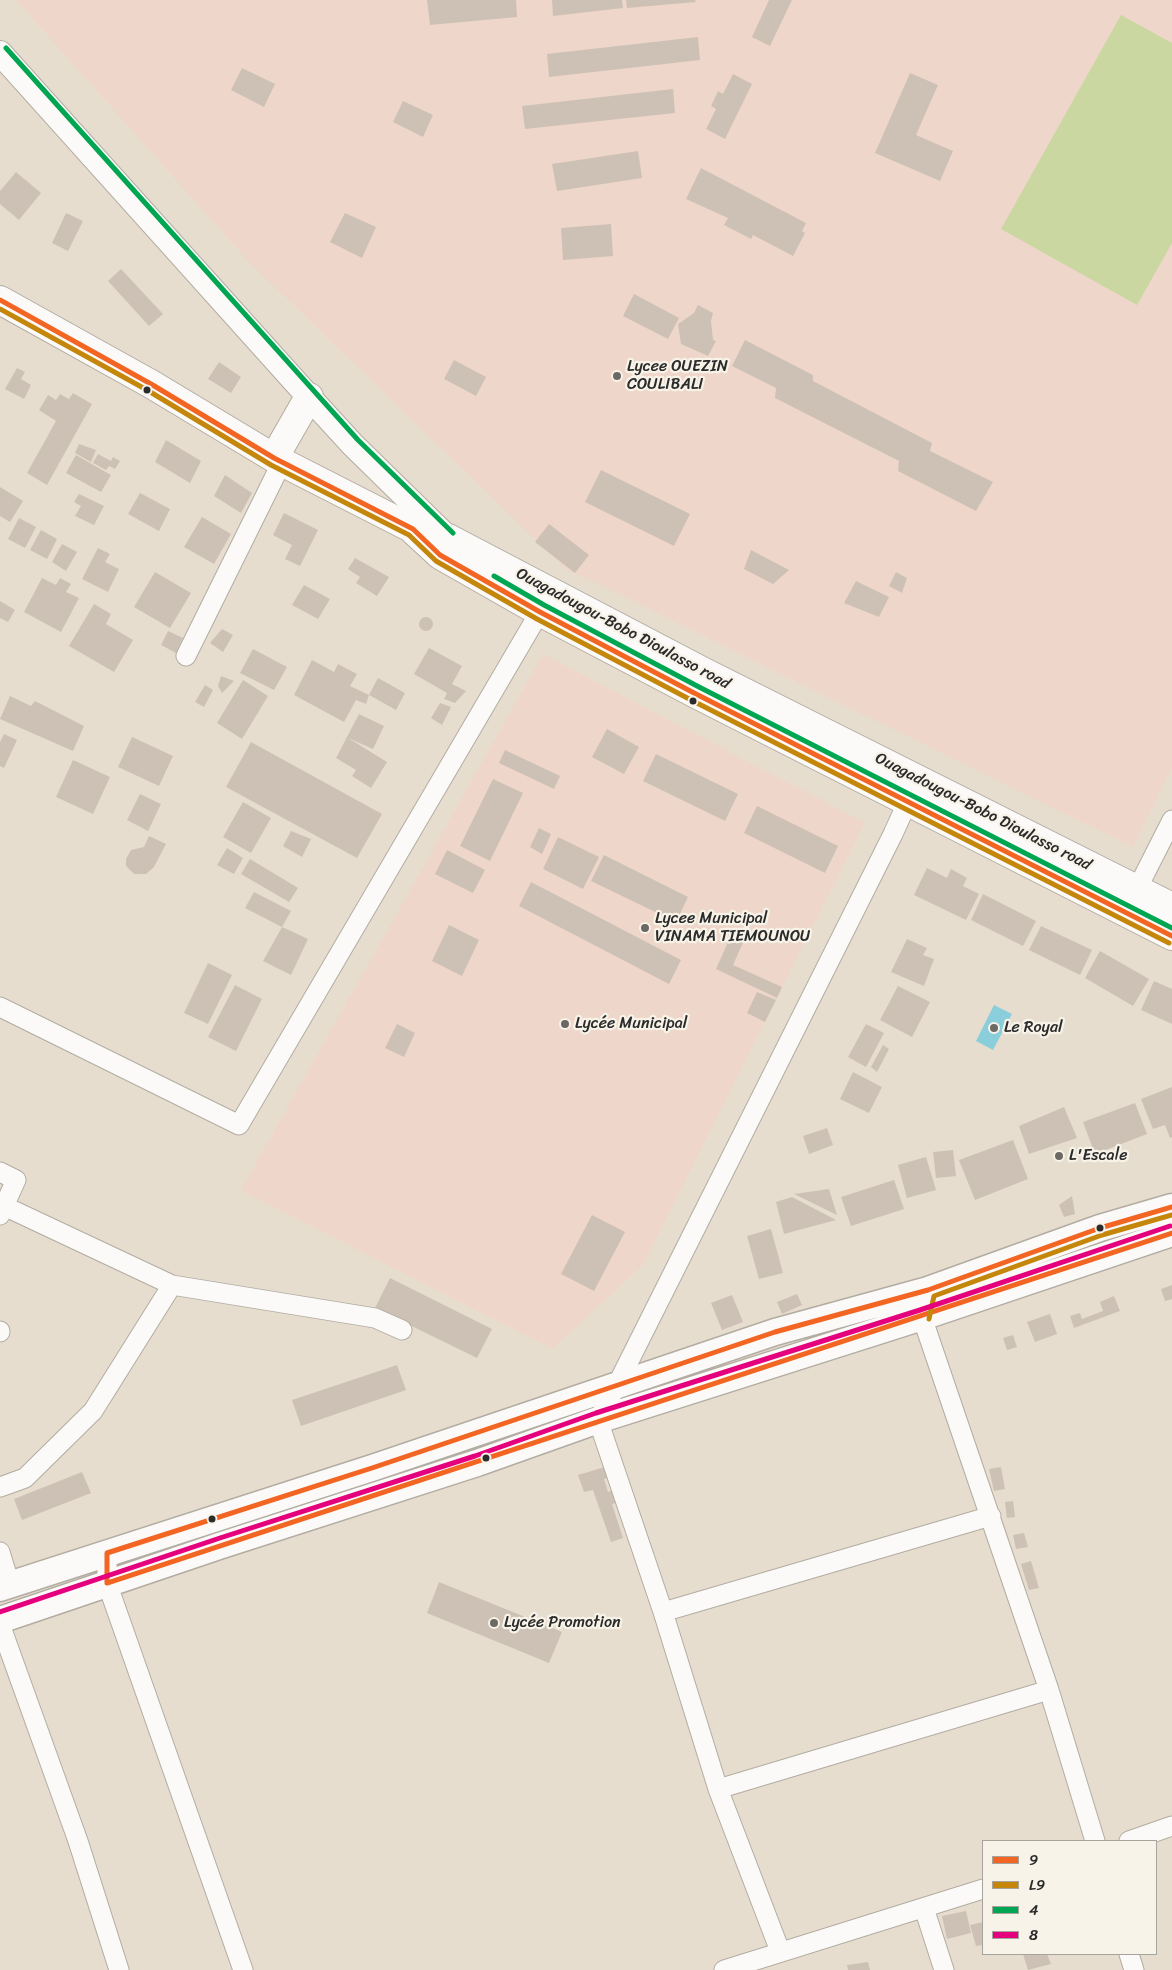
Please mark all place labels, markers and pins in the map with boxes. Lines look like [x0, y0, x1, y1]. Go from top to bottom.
place label: Lycee OUEZIN COULIBALI [627, 357, 728, 395]
marker: Lycee OUEZIN COULIBALI [611, 370, 623, 382]
unlabelled marker [142, 385, 152, 395]
unlabelled marker [688, 696, 698, 706]
place label: Lycee Municipal VINAMA TIEMOUNOU [655, 909, 810, 947]
marker: Lycee Municipal VINAMA TIEMOUNOU [639, 922, 651, 934]
place label: Lycée Municipal [575, 1014, 687, 1034]
marker: Lycée Municipal [559, 1018, 571, 1030]
place label: Le Royal [1004, 1018, 1063, 1038]
marker: Le Royal [988, 1022, 1000, 1034]
place label: L'Escale [1069, 1146, 1127, 1166]
marker: L'Escale [1053, 1150, 1065, 1162]
unlabelled marker [1095, 1223, 1105, 1233]
unlabelled marker [481, 1453, 491, 1463]
unlabelled marker [207, 1514, 217, 1524]
place label: Lycée Promotion [504, 1613, 621, 1633]
marker: Lycée Promotion [488, 1617, 500, 1629]

